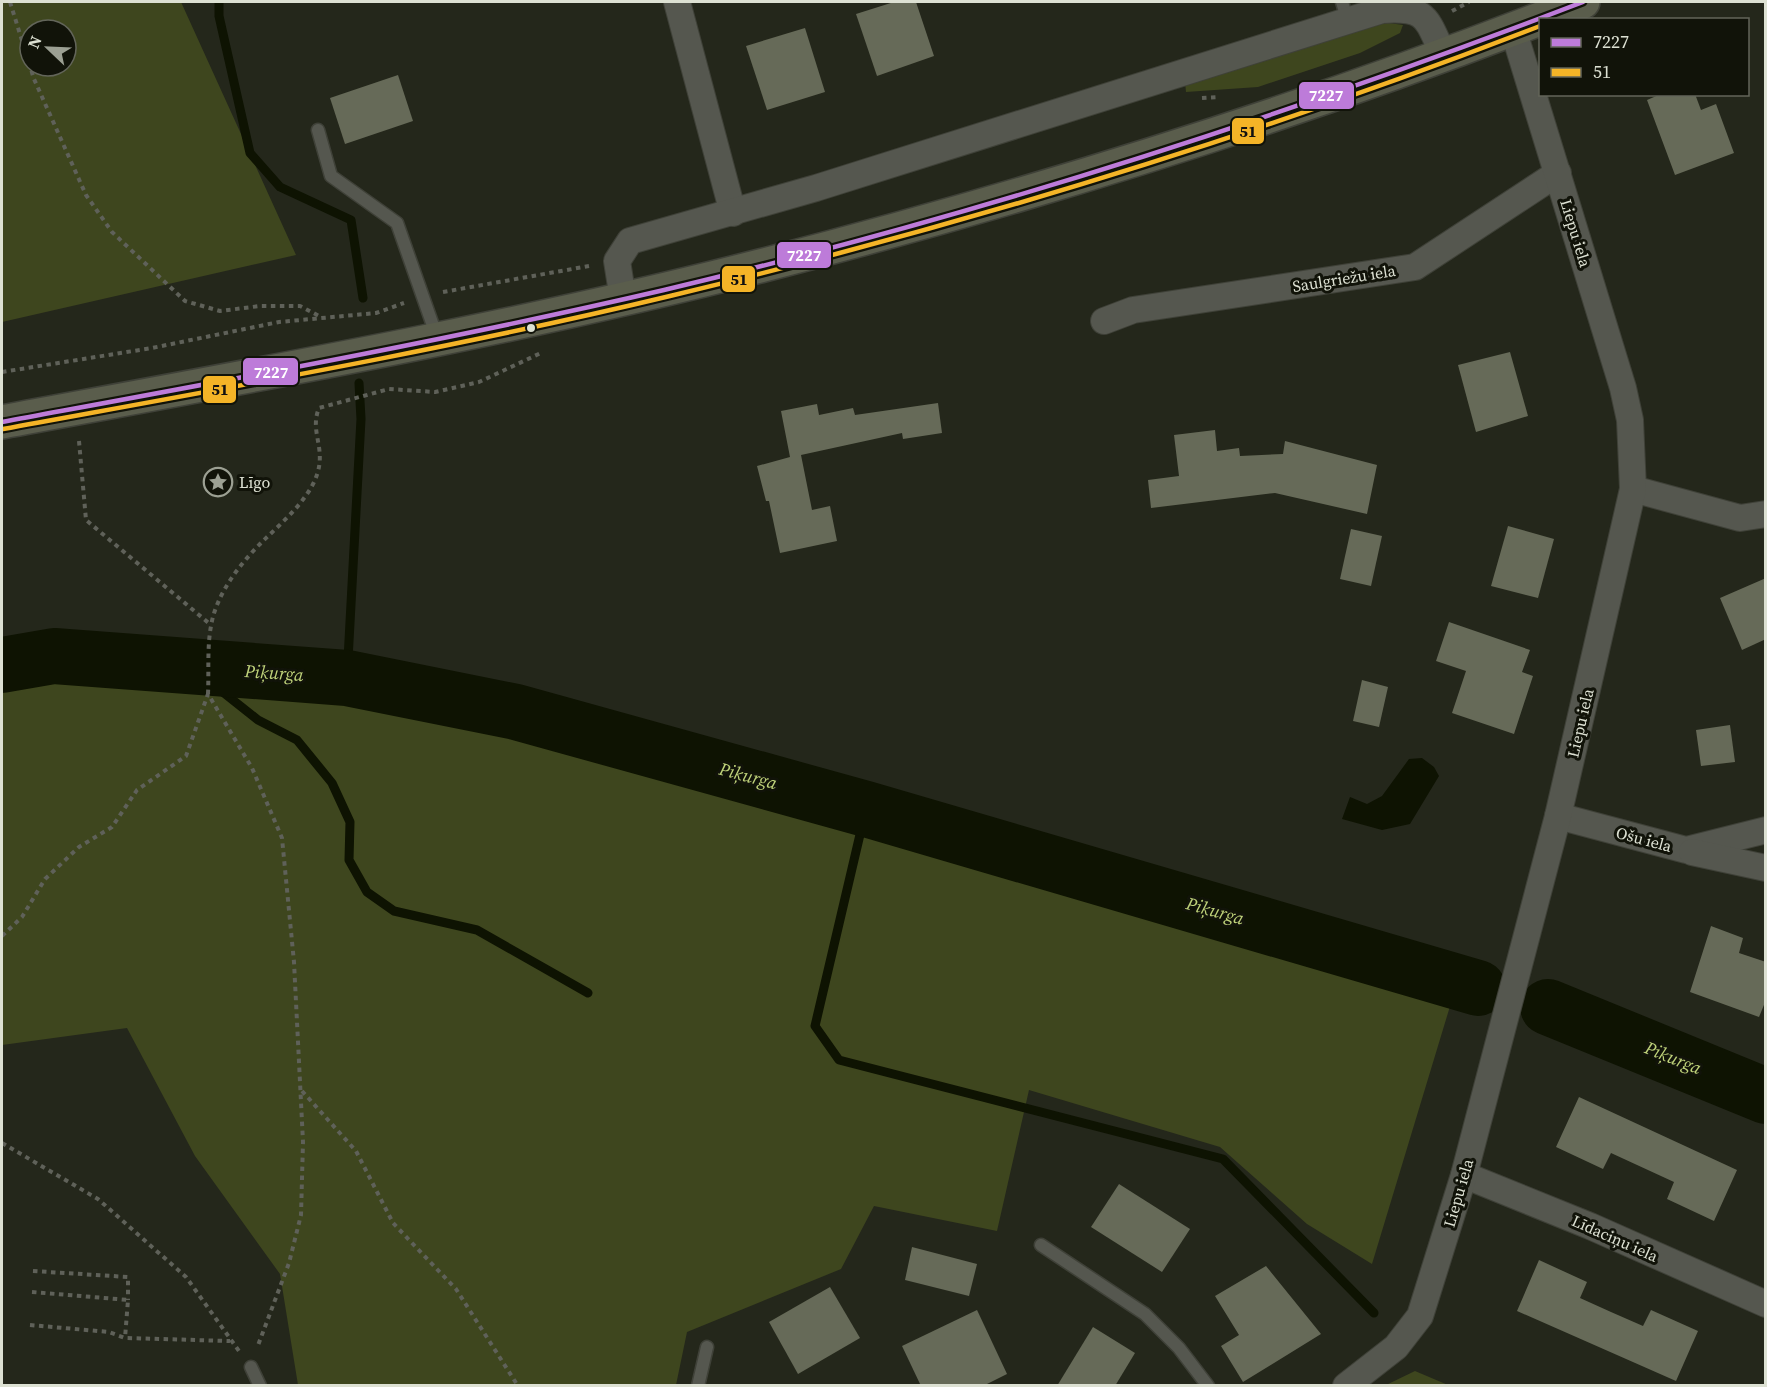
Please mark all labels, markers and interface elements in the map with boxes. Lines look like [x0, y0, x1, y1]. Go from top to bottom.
north arrow [18, 18, 78, 78]
legend [1539, 18, 1749, 96]
text: 7227 [1593, 29, 1629, 54]
text: N [22, 32, 47, 52]
text: 51 [1593, 59, 1611, 84]
line badge: 7227 [1298, 81, 1355, 110]
text: 7227 [1309, 84, 1344, 106]
line badge: 51 [1231, 117, 1265, 145]
text: 51 [1239, 120, 1257, 142]
street label: Liepu iela [1555, 196, 1597, 271]
line badge: 7227 [776, 241, 832, 269]
text: 7227 [787, 244, 822, 266]
street label: Saulgriežu iela [1291, 259, 1398, 297]
line badge: 51 [721, 265, 756, 293]
text: 51 [730, 268, 748, 290]
unlabelled marker [525, 322, 537, 334]
line badge: 7227 [242, 357, 299, 386]
text: 7227 [254, 361, 289, 383]
line badge: 51 [202, 375, 237, 404]
text: 51 [211, 378, 229, 400]
place icon: Līgo [202, 466, 234, 498]
place label: Līgo [239, 471, 270, 493]
water label: Piķurga [243, 658, 305, 687]
street label: Liepu iela [1561, 686, 1599, 760]
water label: Piķurga [715, 756, 780, 795]
street label: Ošu iela [1614, 821, 1675, 857]
water label: Piķurga [1182, 890, 1248, 931]
water label: Piķurga [1640, 1035, 1706, 1080]
street label: Liepu iela [1438, 1155, 1478, 1230]
street label: Līdaciņu iela [1568, 1209, 1662, 1267]

